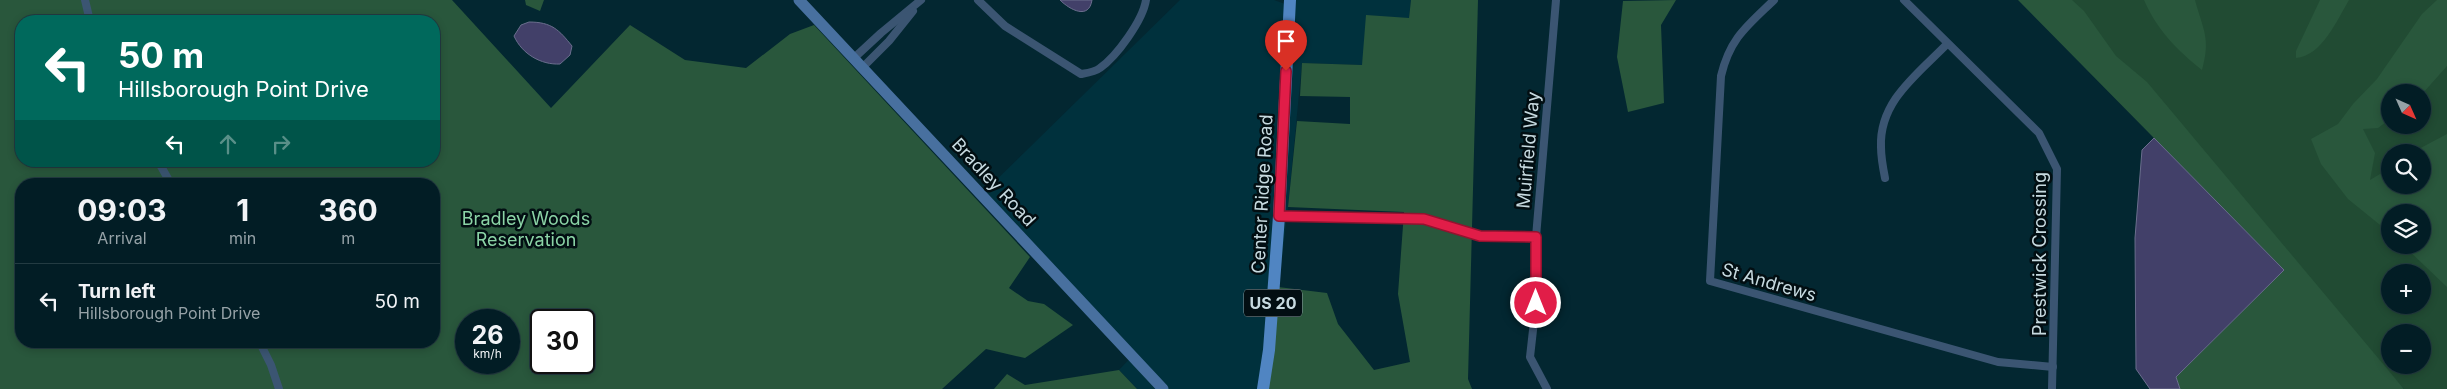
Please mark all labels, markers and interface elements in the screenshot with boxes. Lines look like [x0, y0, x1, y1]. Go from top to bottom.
pin [1265, 20, 1307, 71]
icon: arrive [1272, 27, 1300, 55]
text: 50 m [118, 34, 204, 76]
icon: left [35, 35, 100, 100]
text: Hillsborough Point Drive [118, 76, 369, 102]
north arrow [2381, 84, 2431, 134]
map controls [2381, 84, 2431, 374]
street label: Muirfield Way [1512, 91, 1544, 209]
street label: Center Ridge Road [1247, 114, 1277, 274]
icon: left [161, 130, 189, 158]
icon: ahead [214, 130, 242, 158]
icon: right [267, 130, 295, 158]
street label: Bradley Road [948, 134, 1040, 230]
button: search [2381, 144, 2431, 194]
street label: Prestwick Crossing [2029, 172, 2050, 336]
text: 09:03 [77, 192, 167, 228]
text: 1 [236, 192, 249, 228]
text: 360 [319, 192, 378, 228]
button: layers [2381, 204, 2431, 254]
park label: Bradley Woods Reservation [462, 208, 590, 250]
text: Arrival [97, 228, 147, 248]
text: min [229, 228, 256, 248]
text: m [341, 228, 355, 248]
street label: St Andrews [1719, 258, 1819, 306]
button: + [2381, 264, 2431, 314]
position arrow [1509, 276, 1561, 328]
text: Turn left [78, 280, 156, 303]
icon: left [35, 287, 63, 315]
text: 50 m [374, 290, 420, 313]
road number: US 20 [1244, 290, 1302, 316]
text: Hillsborough Point Drive [78, 303, 260, 323]
speed limit sign: 30 [530, 309, 595, 374]
text: 26 [472, 320, 503, 350]
button: − [2381, 324, 2431, 374]
text: km/h [473, 346, 502, 361]

